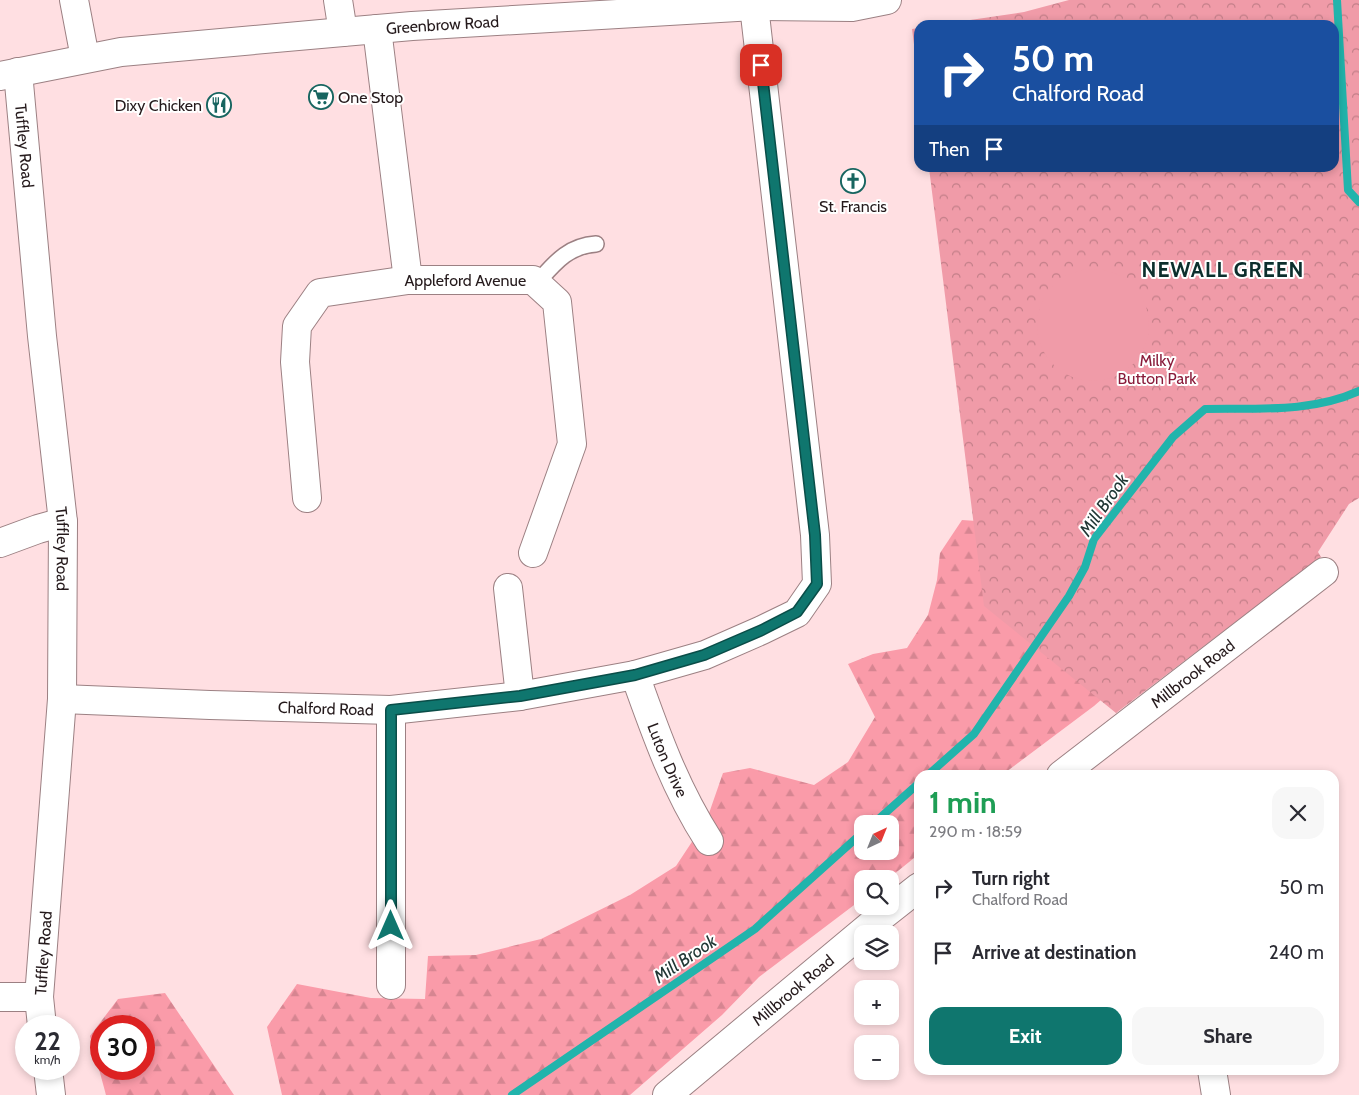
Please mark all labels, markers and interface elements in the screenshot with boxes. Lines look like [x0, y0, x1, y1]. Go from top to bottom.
street label: Greenbrow Road [385, 12, 500, 38]
text: 50 m [1012, 37, 1094, 80]
icon: right [929, 40, 994, 105]
pin [740, 44, 782, 86]
icon: arrive [747, 51, 775, 79]
text: Chalford Road [1012, 80, 1144, 107]
supermarket icon: One Stop [308, 84, 334, 110]
place label: One Stop [338, 88, 403, 107]
restaurant icon: Dixy Chicken [206, 92, 232, 118]
place label: Dixy Chicken [115, 96, 202, 115]
street label: Tuffley Road [11, 103, 37, 189]
icon: arrive [980, 135, 1008, 163]
text: Then [929, 138, 970, 161]
church icon: St. Francis [840, 168, 866, 194]
place label: St. Francis [819, 197, 887, 216]
district label: NEWALL GREEN [1142, 257, 1304, 282]
street label: Appleford Avenue [404, 271, 526, 290]
park label: Milky Button Park [1118, 351, 1197, 388]
water label: Mill Brook [1074, 469, 1134, 541]
street label: Tuffley Road [51, 506, 72, 591]
street label: Millbrook Road [1147, 636, 1238, 712]
street label: Chalford Road [278, 698, 374, 720]
street label: Luton Drive [643, 720, 692, 800]
text: 1 min [929, 784, 997, 821]
button: close [1272, 787, 1324, 839]
north arrow [854, 815, 899, 860]
map controls [854, 815, 899, 1080]
text: 290 m · 18:59 [929, 822, 1022, 841]
text: Turn right [972, 867, 1050, 890]
button: search [854, 870, 899, 915]
icon: right [929, 874, 957, 902]
text: 50 m [1280, 876, 1324, 899]
text: Chalford Road [972, 890, 1068, 909]
position arrow [364, 899, 416, 951]
street label: Tuffley Road [31, 910, 56, 996]
button: layers [854, 925, 899, 970]
water label: Mill Brook [649, 929, 722, 989]
icon: arrive [929, 939, 957, 967]
text: Arrive at destination [972, 941, 1136, 964]
text: 240 m [1269, 941, 1324, 964]
street label: Millbrook Road [749, 951, 838, 1030]
button: + [854, 980, 899, 1025]
button: Exit [929, 1007, 1122, 1065]
button: Share [1132, 1007, 1324, 1065]
speed limit sign: 30 [90, 1015, 155, 1080]
text: 22 [34, 1026, 61, 1056]
button: − [854, 1035, 899, 1080]
text: km/h [34, 1052, 61, 1067]

